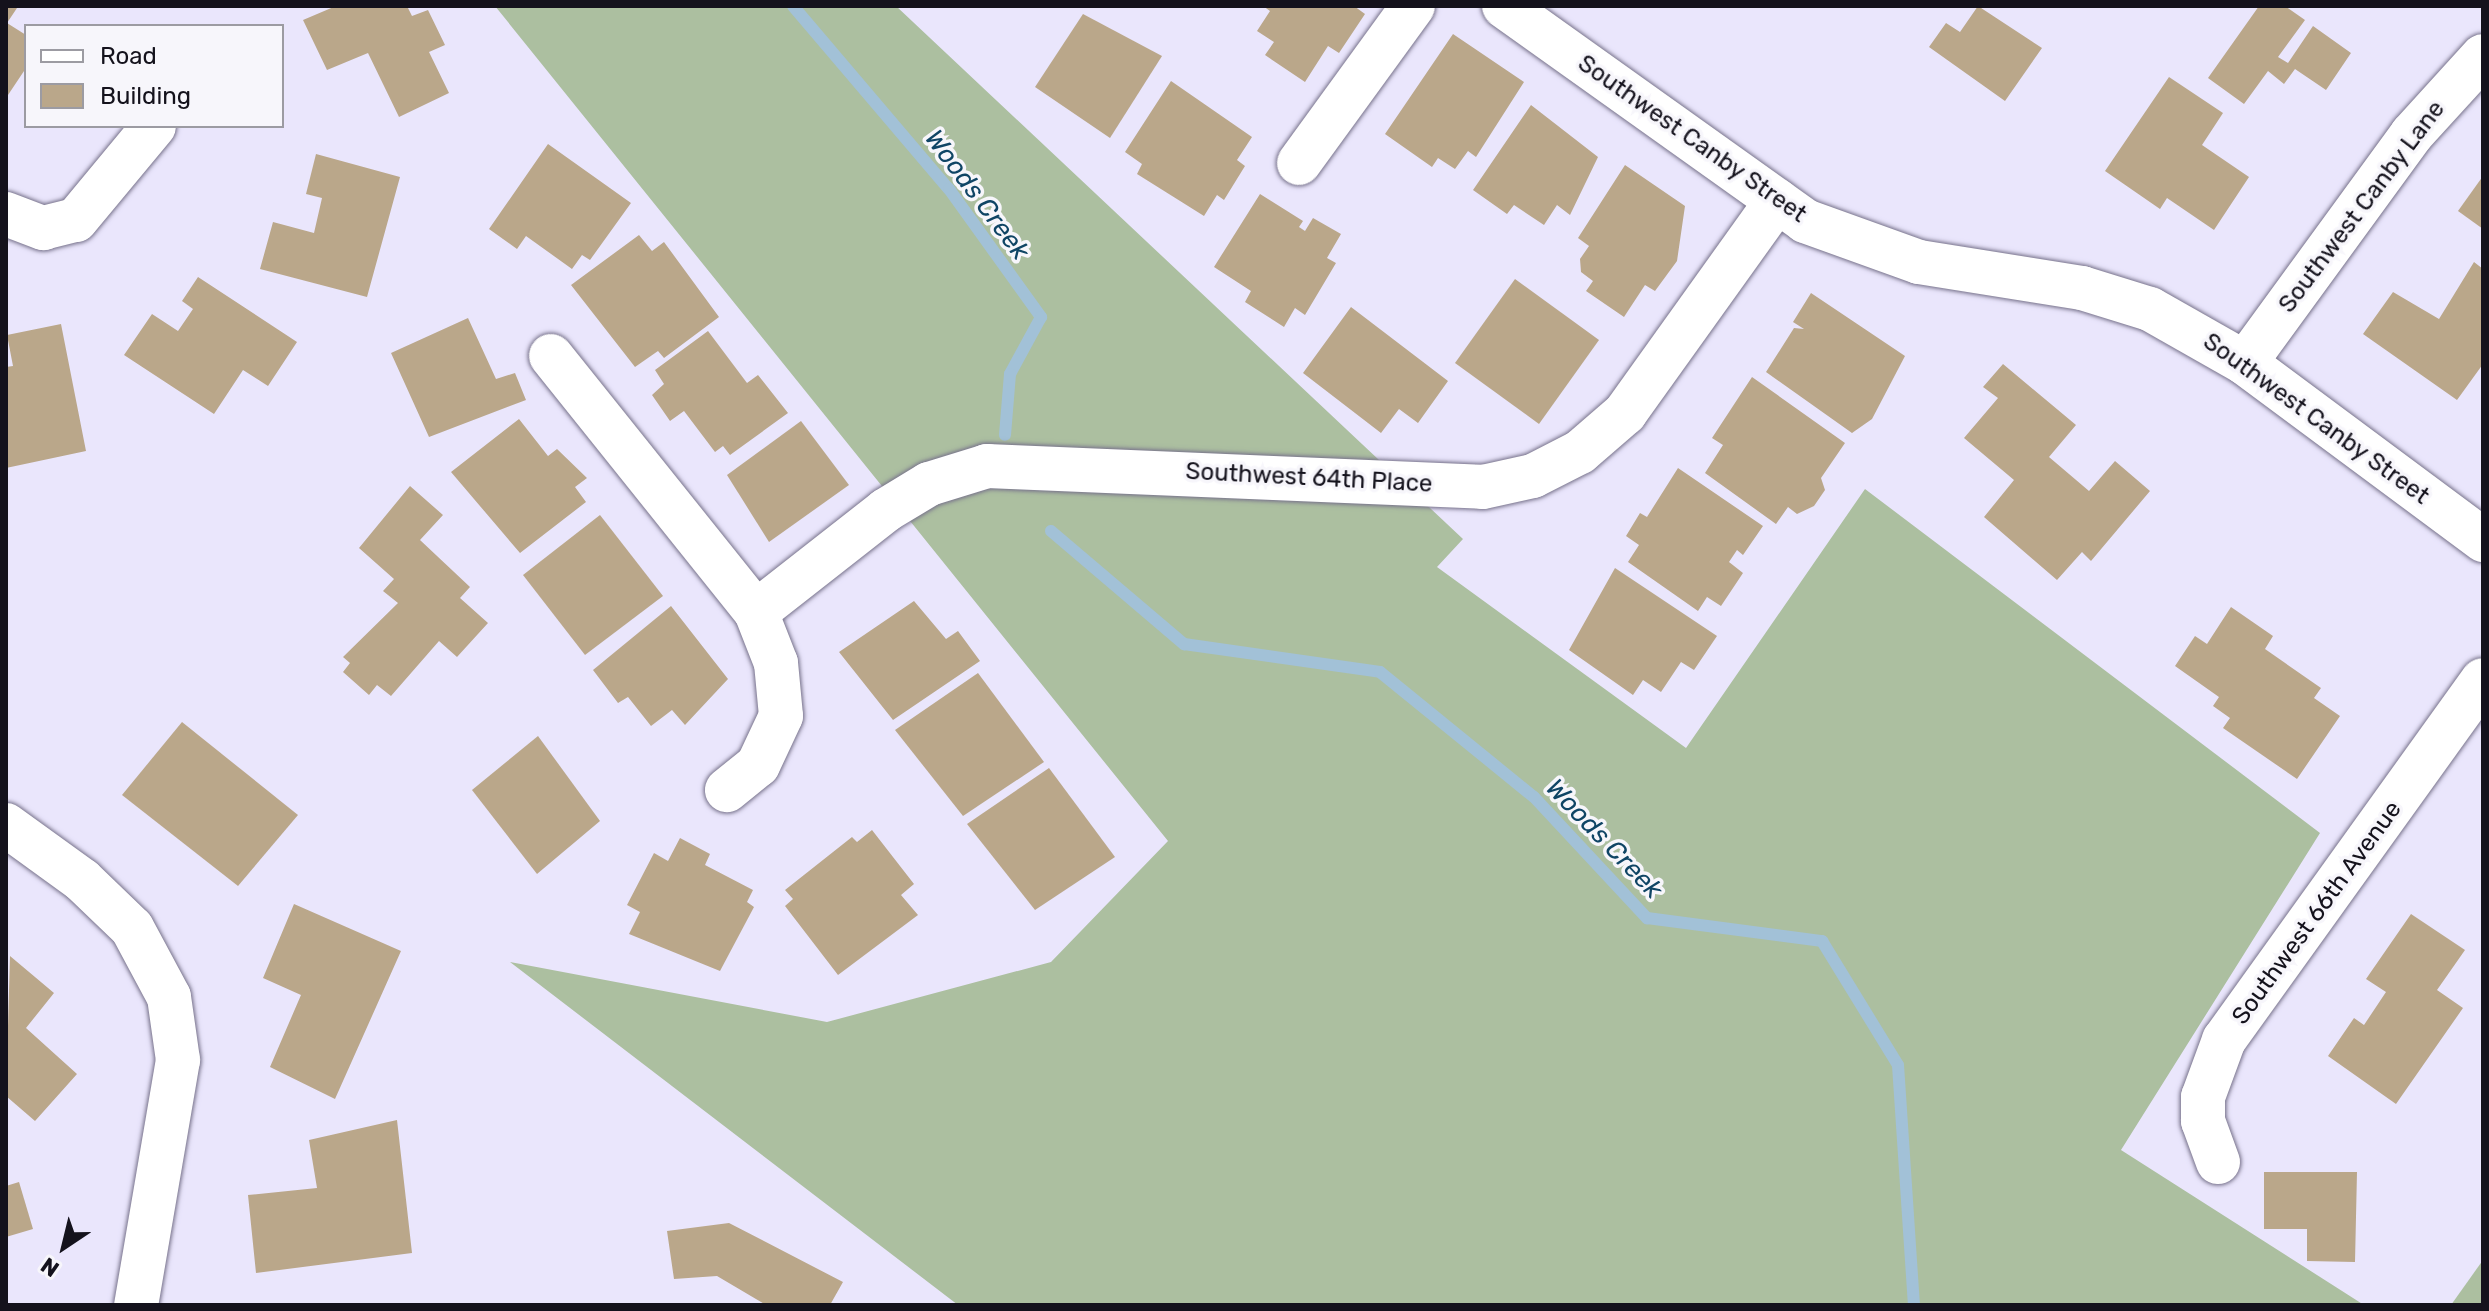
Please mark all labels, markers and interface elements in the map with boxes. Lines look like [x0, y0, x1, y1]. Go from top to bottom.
legend [24, 24, 284, 128]
text: Road [100, 42, 157, 70]
street label: Southwest Canby Street [1572, 49, 1812, 229]
text: Building [100, 82, 191, 110]
street label: Southwest Canby Lane [2273, 95, 2451, 319]
water label: Woods Creek [918, 124, 1036, 266]
street label: Southwest Canby Street [2197, 327, 2435, 511]
street label: Southwest 64th Place [1185, 457, 1433, 499]
water label: Woods Creek [1539, 773, 1669, 905]
street label: Southwest 66th Avenue [2226, 795, 2408, 1031]
north arrow [24, 1207, 104, 1287]
text: N [36, 1251, 64, 1283]

